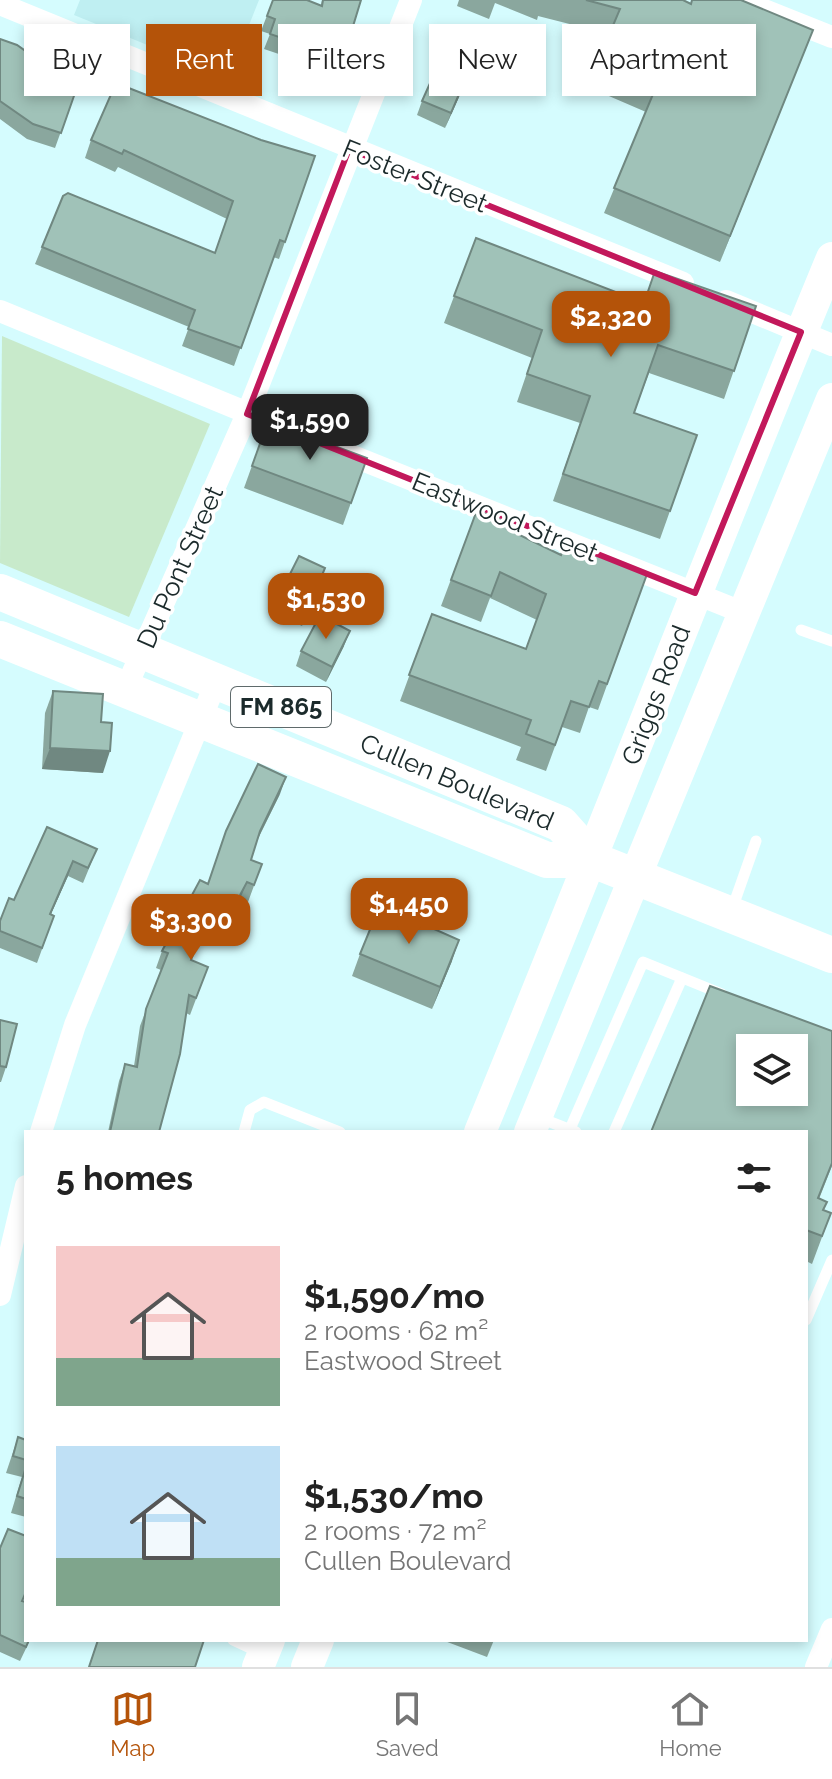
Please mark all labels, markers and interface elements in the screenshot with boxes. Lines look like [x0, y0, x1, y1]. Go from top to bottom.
chip: Buy [24, 24, 130, 96]
chip: Rent [146, 24, 262, 96]
chip: Filters [278, 24, 413, 96]
chip: New [429, 24, 546, 96]
chip: Apartment [562, 24, 756, 96]
street label: Foster Street [338, 133, 492, 219]
pin: $2,320 [546, 291, 676, 359]
text: $2,320 [570, 302, 652, 332]
pin: $1,590 [245, 394, 375, 462]
text: $1,590 [269, 405, 351, 435]
street label: Eastwood Street [408, 466, 603, 568]
street label: Du Pont Street [131, 481, 229, 653]
pin: $1,530 [261, 573, 391, 641]
text: $1,530 [286, 584, 366, 614]
street label: Griggs Road [616, 621, 696, 769]
road number: FM 865 [231, 687, 331, 727]
street label: Cullen Boulevard [356, 728, 558, 836]
pin: $1,450 [344, 878, 474, 946]
text: $1,450 [369, 889, 449, 919]
pin: $3,300 [126, 894, 256, 962]
text: $3,300 [149, 905, 233, 935]
map controls [736, 1034, 808, 1106]
button: layers [736, 1034, 808, 1106]
icon: filters [732, 1156, 776, 1200]
text: 5 homes [56, 1158, 193, 1198]
text: $1,590/mo [304, 1276, 485, 1316]
icon: home [120, 1278, 216, 1374]
text: 2 rooms · 62 m² [304, 1316, 488, 1346]
text: Eastwood Street [304, 1346, 502, 1376]
text: $1,530/mo [304, 1476, 483, 1516]
icon: home [120, 1478, 216, 1574]
text: 2 rooms · 72 m² [304, 1516, 487, 1546]
text: Cullen Boulevard [304, 1546, 511, 1576]
tab: Map [110, 1687, 155, 1761]
tab: Saved [376, 1687, 439, 1761]
tab: Home [659, 1687, 722, 1761]

